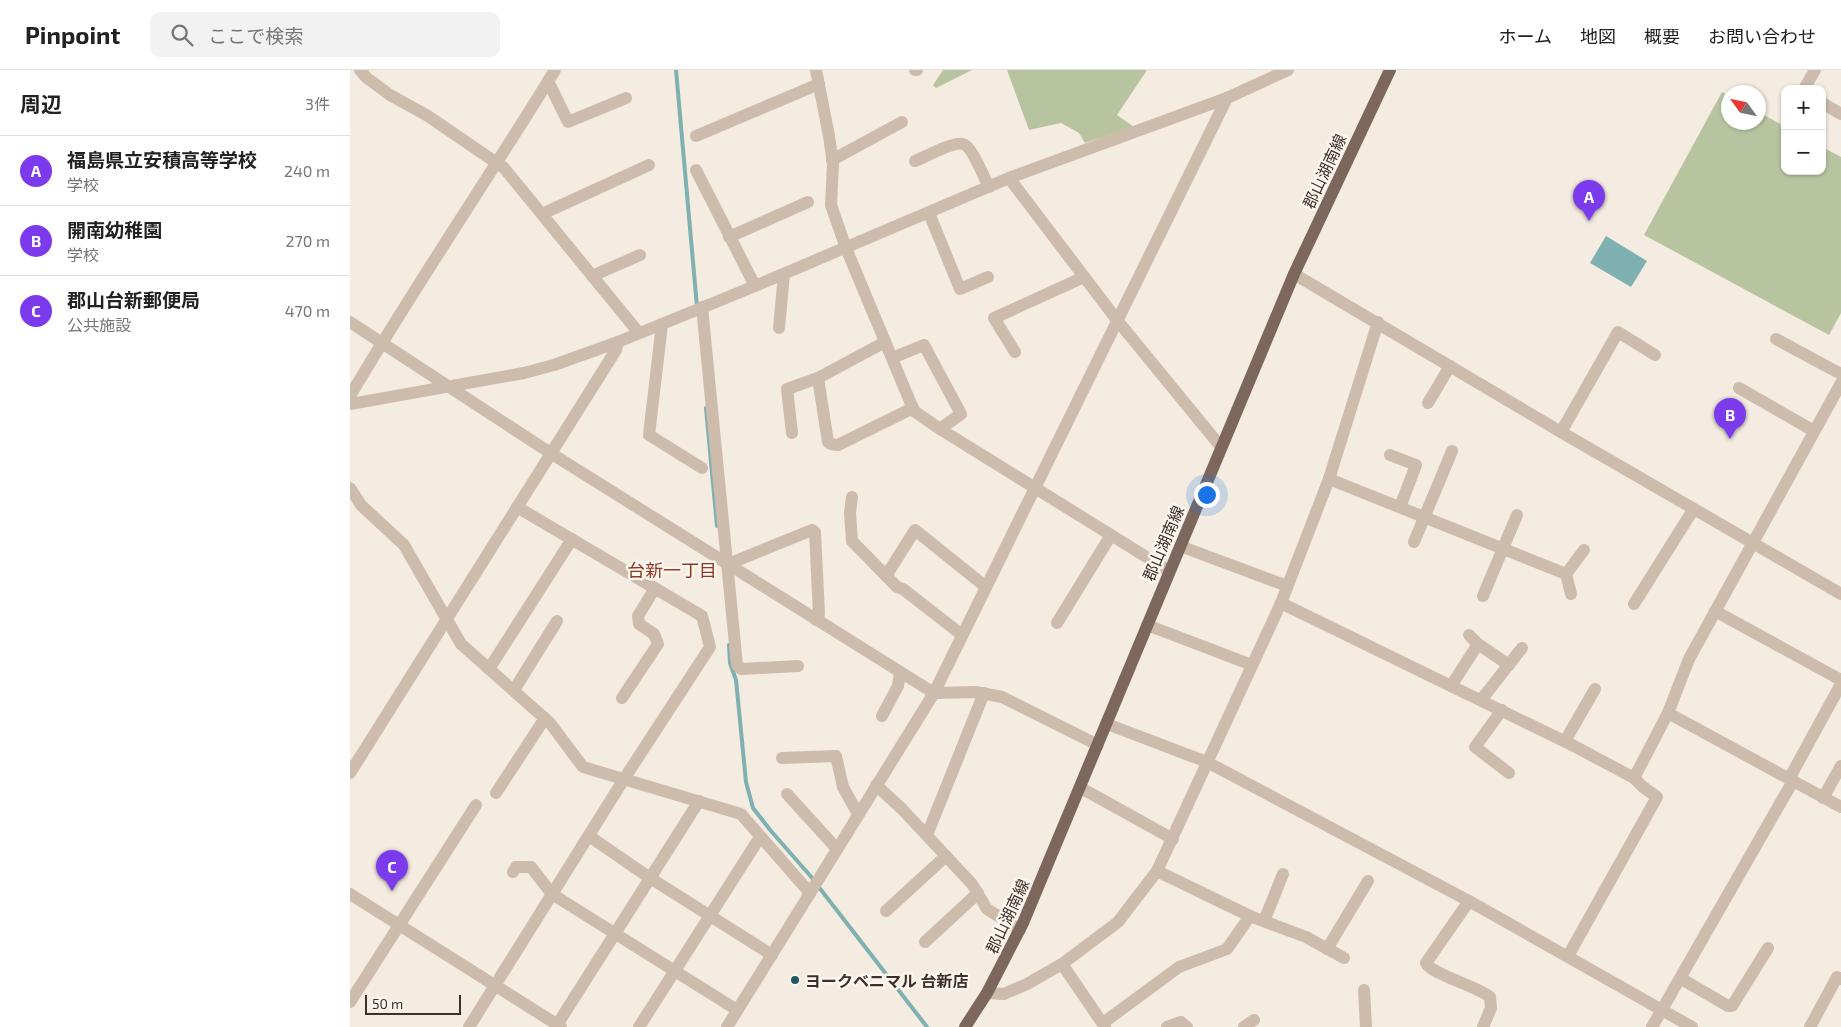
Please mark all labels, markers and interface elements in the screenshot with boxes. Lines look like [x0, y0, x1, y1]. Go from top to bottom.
search box [150, 12, 500, 57]
text: Pinpoint [25, 20, 120, 49]
icon: search [168, 21, 196, 49]
text: ここで検索 [208, 24, 303, 47]
text: ホーム [1499, 25, 1552, 47]
text: 地図 [1580, 25, 1616, 47]
text: 概要 [1644, 25, 1680, 47]
text: お問い合わせ [1708, 25, 1816, 47]
north arrow [1721, 85, 1766, 130]
map controls [1781, 85, 1826, 175]
button: + [1781, 85, 1826, 130]
text: 周辺 [20, 91, 62, 116]
text: 3件 [305, 94, 330, 113]
button: − [1781, 130, 1826, 175]
street label: 郡山湖南線 [1298, 131, 1350, 211]
text: 福島県立安積高等学校 [67, 148, 257, 171]
text: A [31, 161, 41, 180]
text: 240 m [284, 161, 330, 180]
text: 学校 [67, 175, 99, 194]
pin: A [1573, 180, 1605, 221]
text: 開南幼稚園 [67, 218, 162, 241]
text: B [31, 231, 41, 250]
text: 270 m [286, 231, 330, 250]
text: 学校 [67, 245, 99, 264]
text: 郡山台新郵便局 [67, 288, 200, 311]
text: C [31, 301, 41, 320]
text: 470 m [285, 301, 330, 320]
text: 公共施設 [67, 315, 131, 334]
pin: B [1714, 398, 1746, 439]
your location [1194, 482, 1220, 508]
street label: 郡山湖南線 [1139, 502, 1187, 584]
district label: 台新一丁目 [627, 559, 717, 581]
pin: C [376, 850, 408, 891]
street label: 郡山湖南線 [981, 876, 1033, 956]
place label: ヨークベニマル 台新店 [805, 971, 968, 990]
marker: ヨークベニマル 台新店 [789, 974, 801, 986]
scale bar [365, 992, 461, 1015]
text: 50 m [372, 995, 403, 1012]

